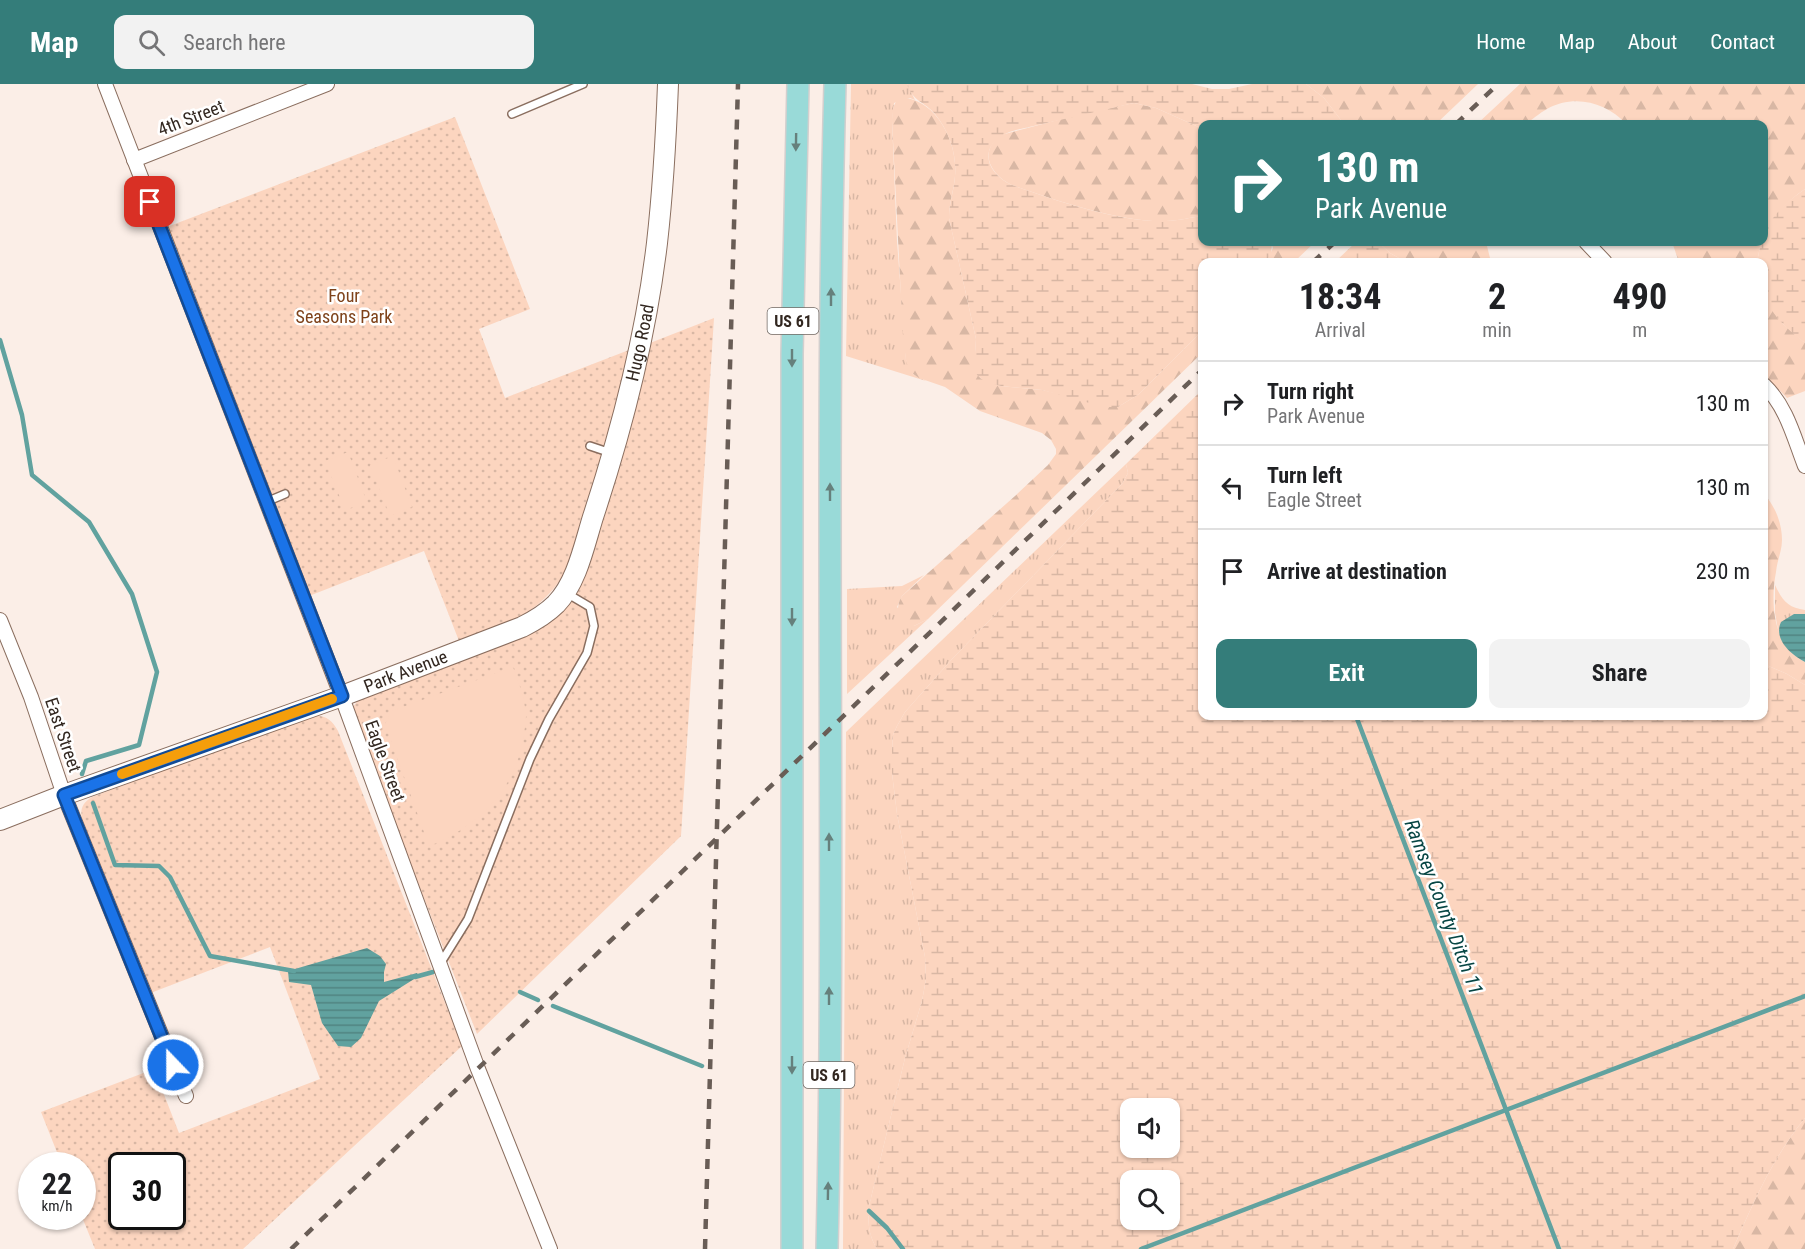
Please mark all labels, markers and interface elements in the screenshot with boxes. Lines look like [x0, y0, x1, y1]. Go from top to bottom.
search box [114, 15, 534, 69]
text: Map [30, 26, 78, 59]
icon: search [135, 26, 168, 59]
text: Search here [183, 30, 286, 55]
text: Home [1476, 30, 1526, 54]
text: Map [1559, 30, 1595, 54]
text: About [1628, 30, 1677, 54]
text: Contact [1710, 30, 1775, 54]
street label: 4th Street [155, 95, 227, 140]
one-way arrow [792, 133, 801, 152]
text: 130 m [1315, 143, 1420, 192]
icon: right [1216, 144, 1294, 222]
pin [124, 176, 175, 227]
icon: arrive [133, 185, 166, 218]
text: Park Avenue [1315, 193, 1447, 225]
text: 18:34 [1299, 276, 1381, 318]
text: 2 [1488, 276, 1506, 318]
text: 490 [1613, 276, 1667, 318]
park label: Four Seasons Park [296, 285, 392, 327]
one-way arrow [826, 288, 836, 307]
street label: Hugo Road [621, 302, 658, 383]
road number: US 61 [768, 308, 818, 334]
text: Arrival [1315, 318, 1366, 342]
text: min [1482, 318, 1512, 342]
text: m [1632, 318, 1647, 342]
one-way arrow [787, 349, 797, 368]
text: Turn right [1267, 379, 1354, 404]
icon: right [1216, 387, 1249, 420]
text: 130 m [1696, 391, 1750, 416]
text: Park Avenue [1267, 404, 1365, 428]
text: Turn left [1267, 463, 1342, 488]
icon: left [1216, 471, 1249, 504]
text: 130 m [1696, 475, 1750, 500]
one-way arrow [825, 483, 835, 502]
text: Eagle Street [1267, 488, 1362, 512]
icon: arrive [1216, 555, 1249, 588]
text: Arrive at destination [1267, 559, 1447, 584]
text: 230 m [1696, 559, 1750, 584]
one-way arrow [787, 608, 797, 627]
button: Exit [1216, 639, 1477, 708]
button: Share [1489, 639, 1750, 708]
street label: Park Avenue [361, 646, 450, 697]
street label: East Street [41, 695, 86, 775]
street label: Eagle Street [361, 717, 410, 805]
water label: Ramsey County Ditch 11 [1399, 816, 1489, 998]
one-way arrow [824, 832, 834, 851]
one-way arrow [824, 986, 834, 1005]
position arrow [141, 1033, 205, 1097]
one-way arrow [787, 1055, 797, 1074]
road number: US 61 [804, 1062, 854, 1088]
map controls [1120, 1098, 1180, 1230]
button: sound [1120, 1098, 1180, 1158]
speed limit sign: 30 [108, 1152, 186, 1230]
text: 22 [42, 1166, 72, 1201]
button: search [1120, 1170, 1180, 1230]
one-way arrow [823, 1181, 833, 1200]
text: km/h [42, 1197, 72, 1215]

